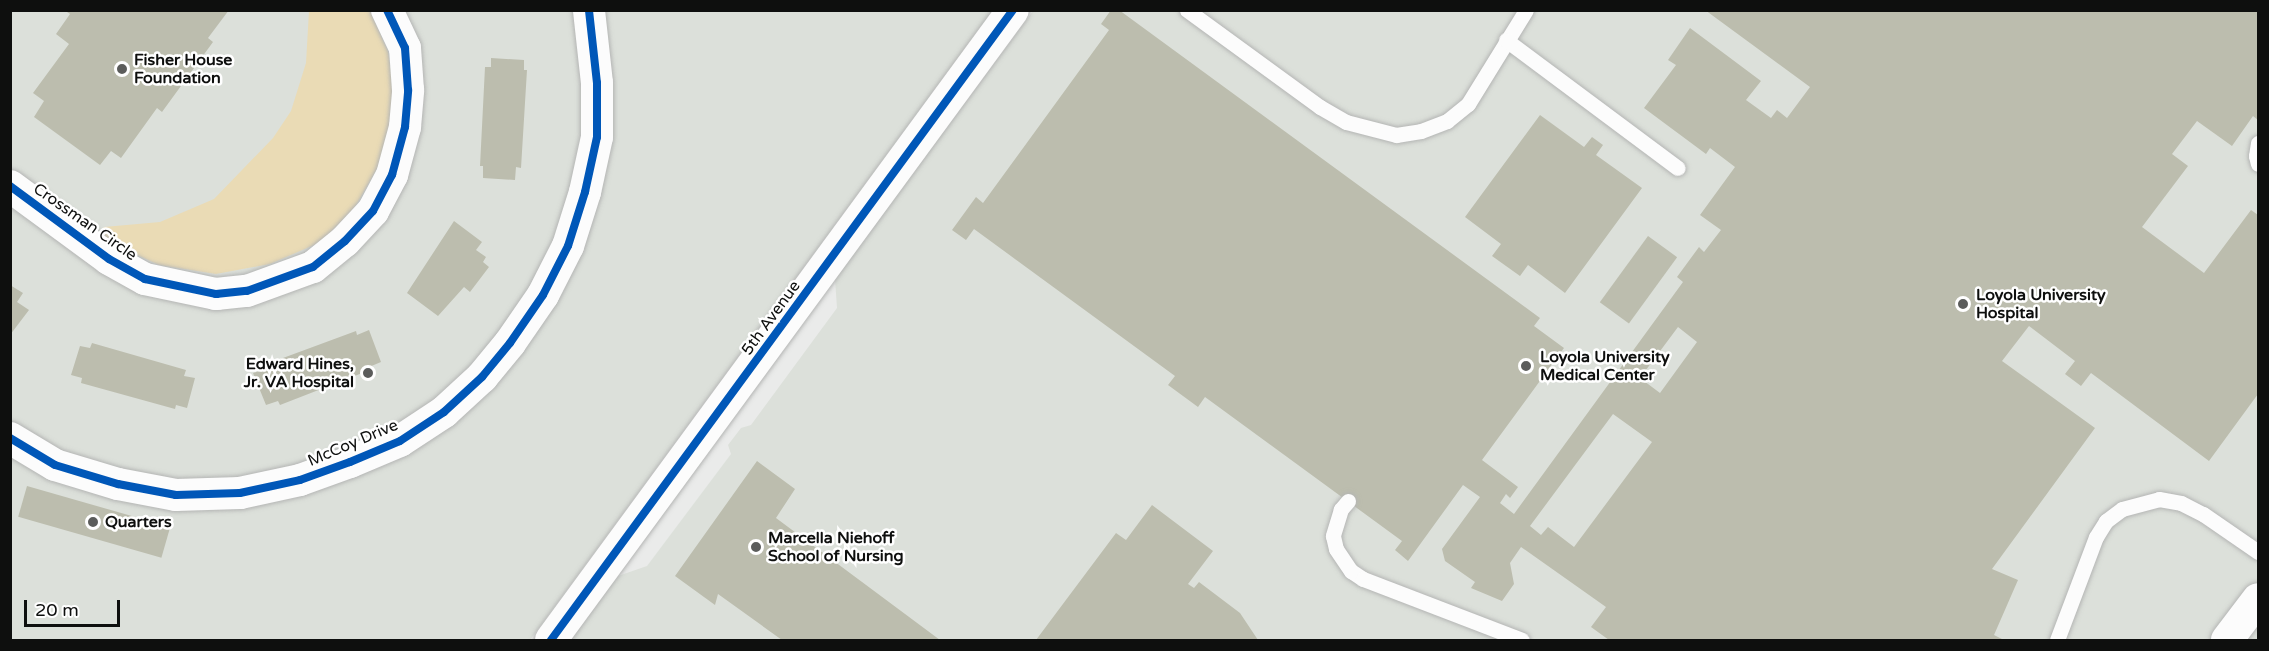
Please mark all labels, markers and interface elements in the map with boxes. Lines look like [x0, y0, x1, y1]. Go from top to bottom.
place label: Fisher House Foundation [134, 50, 232, 88]
marker: Fisher House Foundation [115, 62, 129, 76]
street label: Crossman Circle [29, 179, 141, 265]
street label: 5th Avenue [738, 277, 804, 359]
place label: Loyola University Hospital [1976, 285, 2106, 323]
marker: Loyola University Hospital [1954, 295, 1972, 313]
place label: Loyola University Medical Center [1540, 347, 1670, 385]
place label: Edward Hines, Jr. VA Hospital [244, 354, 354, 392]
marker: Loyola University Medical Center [1517, 357, 1535, 375]
marker: Edward Hines, Jr. VA Hospital [359, 364, 377, 382]
street label: McCoy Drive [305, 415, 401, 471]
place label: Quarters [105, 512, 172, 532]
marker: Quarters [86, 515, 100, 529]
place label: Marcella Niehoff School of Nursing [768, 528, 904, 566]
marker: Marcella Niehoff School of Nursing [749, 540, 763, 554]
scale bar [27, 588, 123, 626]
text: 20 m [35, 599, 79, 621]

